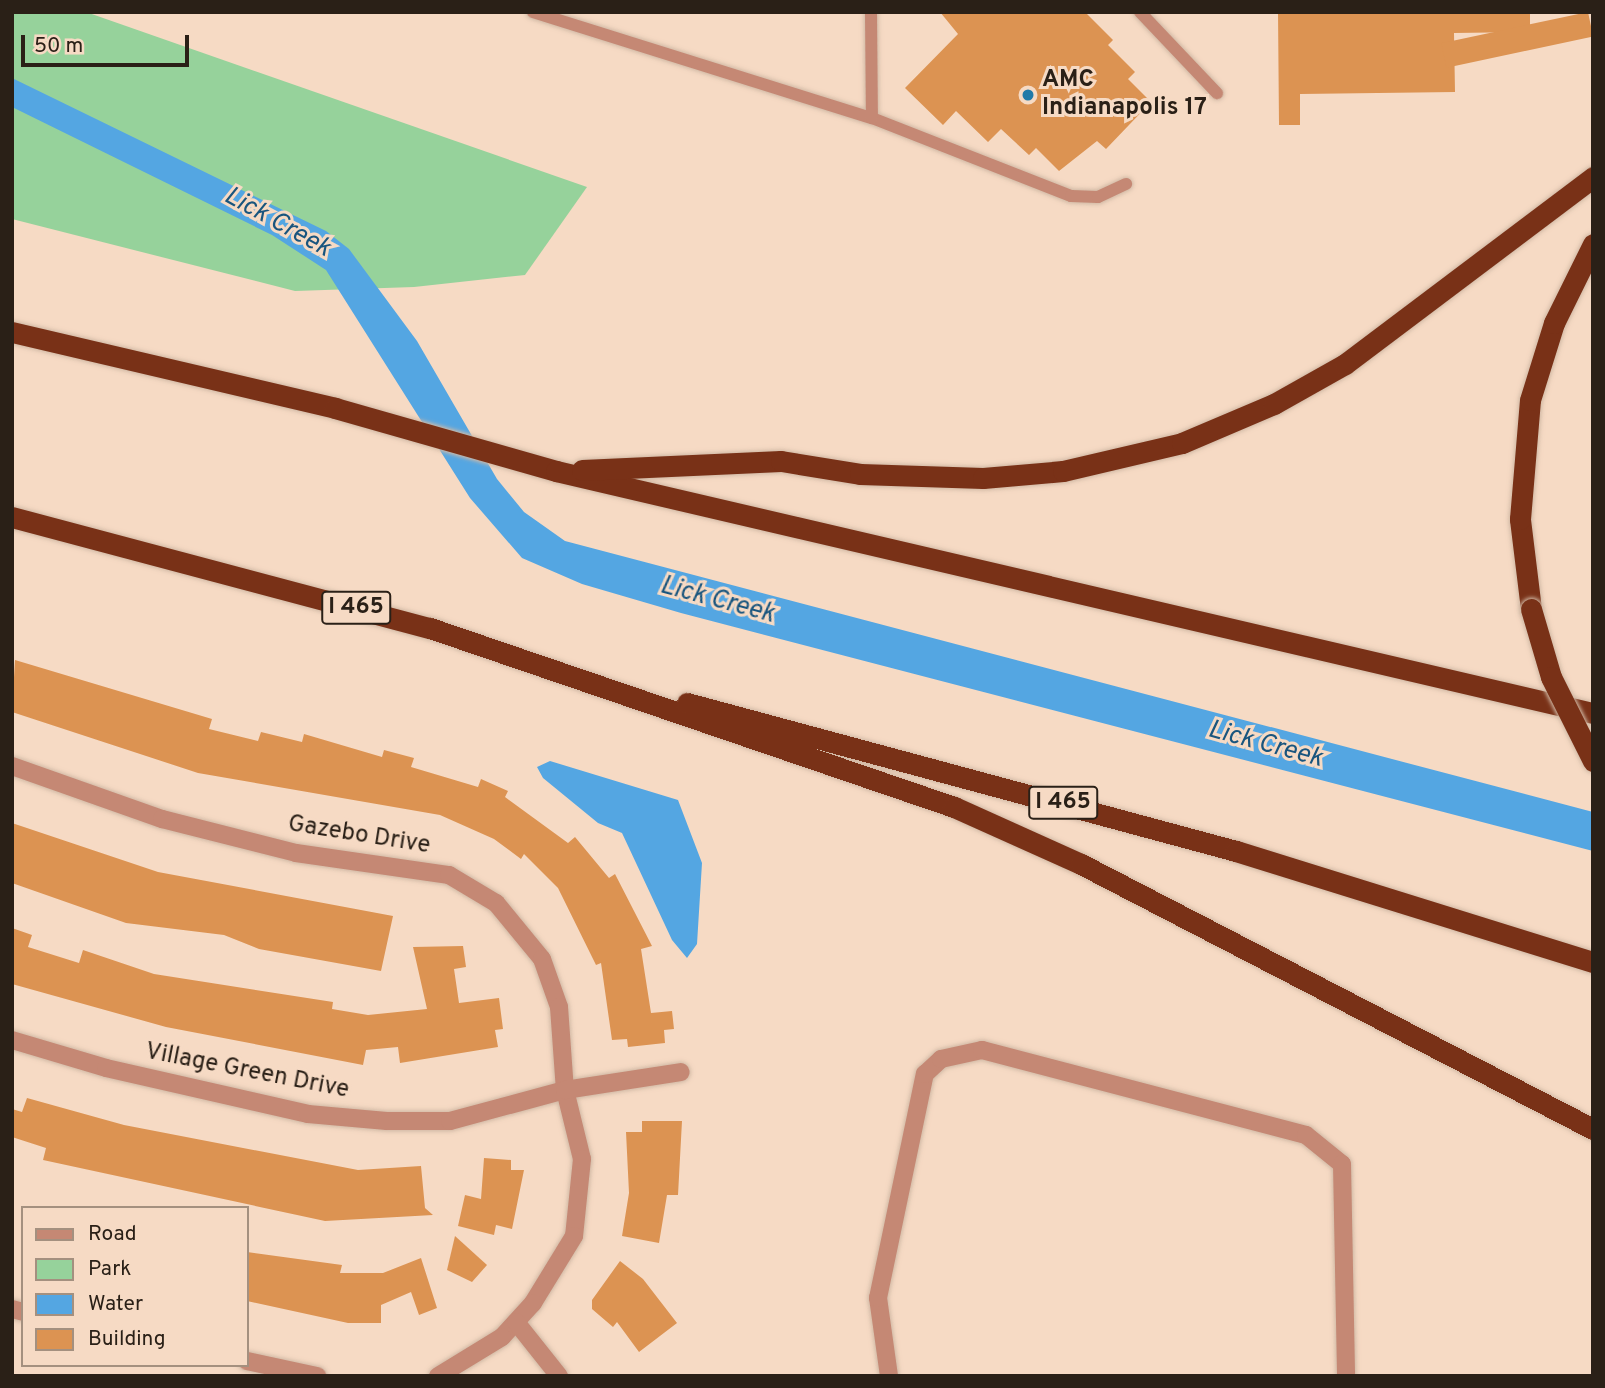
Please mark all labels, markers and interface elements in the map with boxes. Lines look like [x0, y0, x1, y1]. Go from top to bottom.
scale bar [24, 21, 192, 65]
text: 50 m [34, 33, 83, 60]
place label: AMC Indianapolis 17 [1042, 67, 1207, 123]
marker: AMC Indianapolis 17 [1020, 87, 1036, 103]
water label: Lick Creek [218, 181, 336, 265]
water label: Lick Creek [656, 571, 778, 631]
road number: I 465 [321, 588, 391, 628]
water label: Lick Creek [1204, 715, 1326, 775]
road number: I 465 [1028, 783, 1098, 822]
street label: Gazebo Drive [286, 811, 432, 861]
street label: Village Green Drive [143, 1038, 351, 1106]
legend [21, 1206, 248, 1367]
text: Road [88, 1221, 137, 1248]
text: Park [88, 1256, 131, 1283]
text: Water [88, 1291, 143, 1318]
text: Building [88, 1326, 166, 1353]

